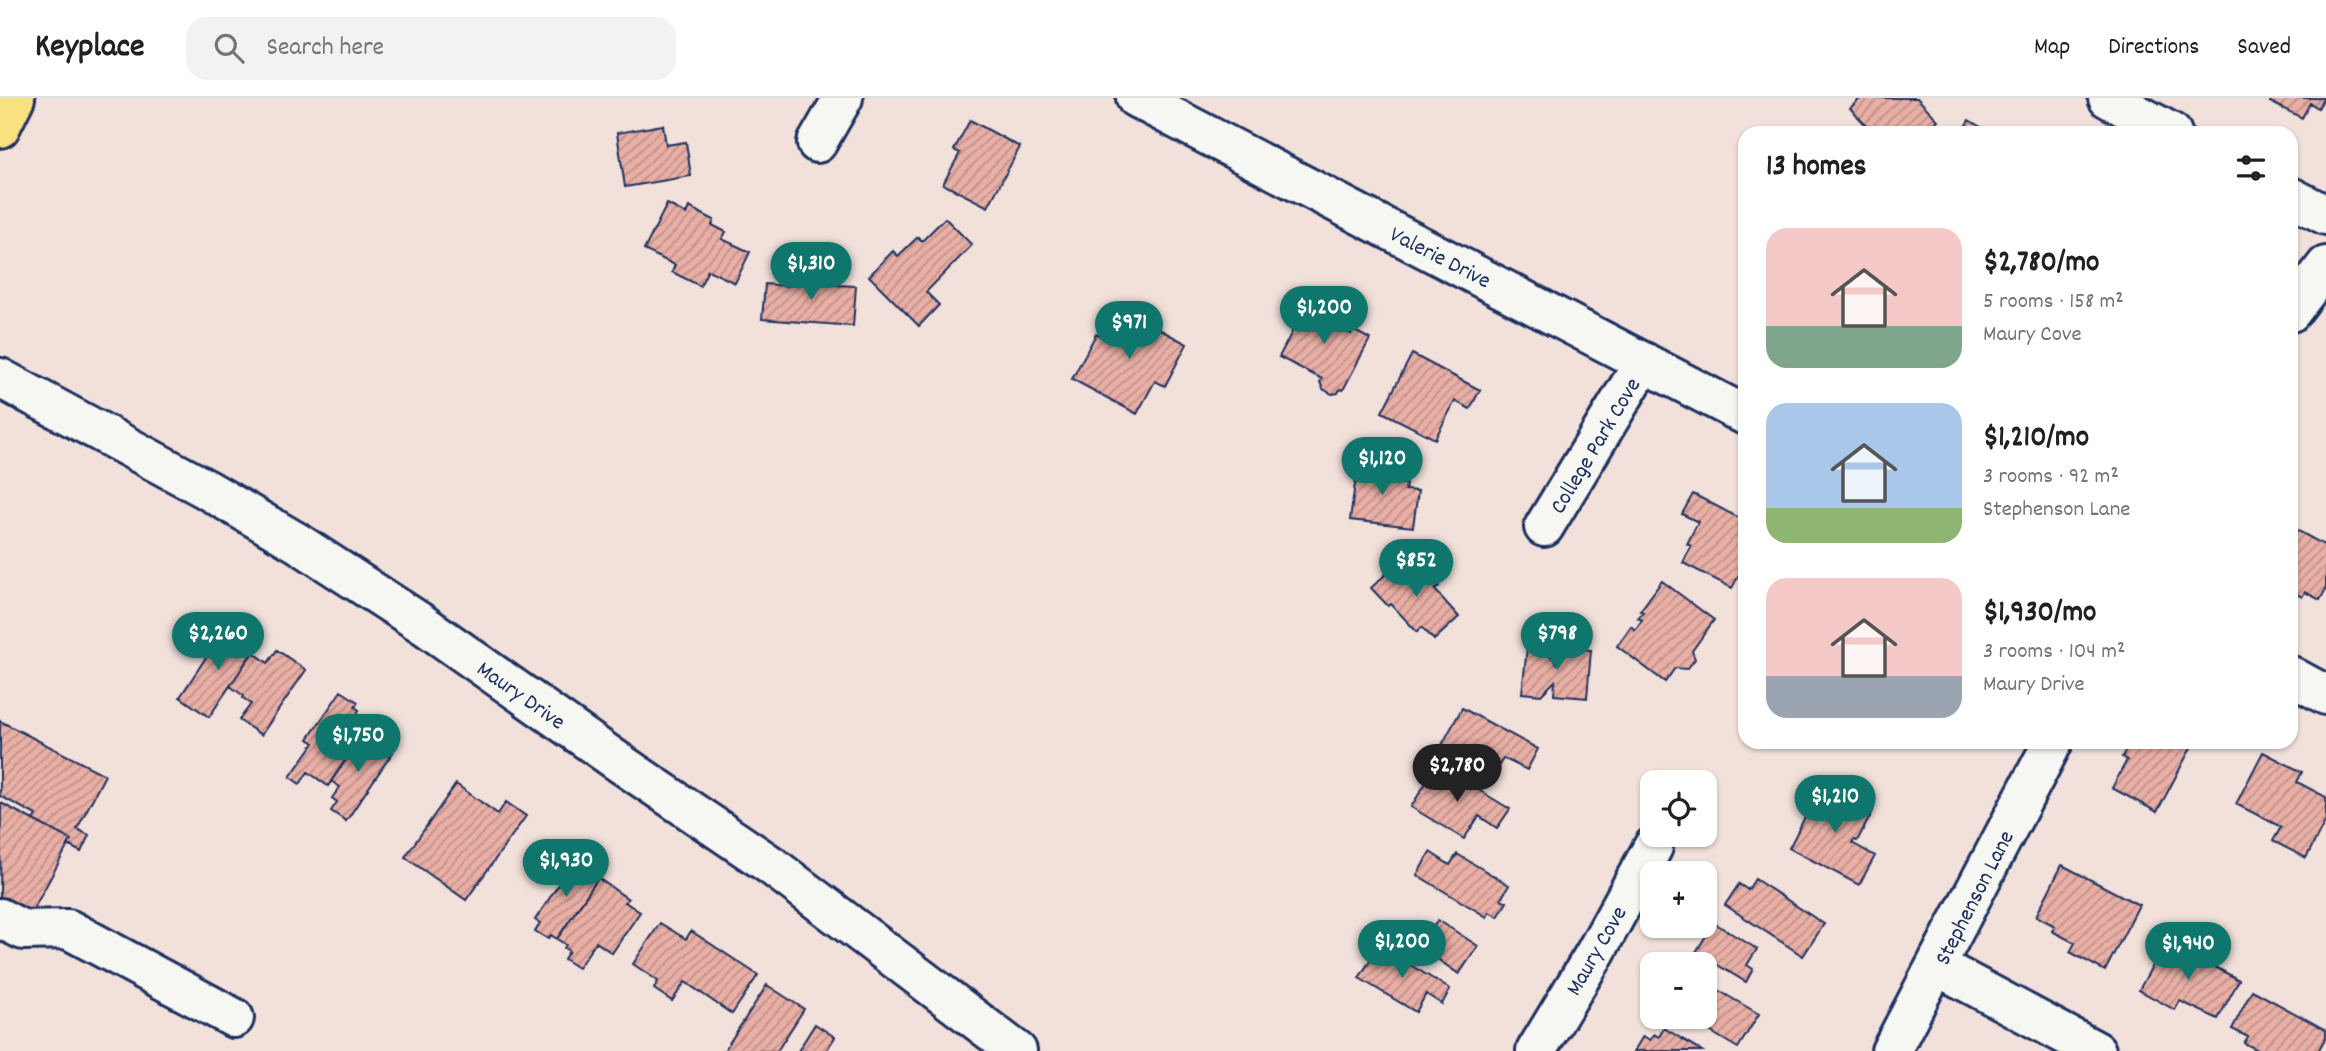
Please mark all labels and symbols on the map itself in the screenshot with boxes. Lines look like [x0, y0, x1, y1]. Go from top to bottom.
street label: Valerie Drive [1383, 219, 1496, 299]
pin: $1,310 [754, 242, 868, 302]
pin: $1,200 [1267, 286, 1381, 346]
pin: $971 [1088, 302, 1170, 361]
street label: College Park Cove [1543, 372, 1651, 521]
pin: $1,120 [1325, 438, 1439, 497]
pin: $852 [1375, 540, 1457, 599]
pin: $2,260 [161, 612, 275, 672]
pin: $798 [1516, 612, 1598, 672]
street label: Maury Drive [469, 654, 571, 740]
pin: $1,750 [301, 714, 415, 774]
pin: $2,780 [1400, 744, 1514, 804]
pin: $1,210 [1778, 776, 1892, 835]
street label: Stephenson Lane [1928, 825, 2024, 972]
pin: $1,930 [509, 840, 623, 899]
street label: Maury Cove [1559, 901, 1637, 1003]
pin: $1,200 [1345, 920, 1459, 980]
pin: $1,940 [2131, 922, 2245, 982]

